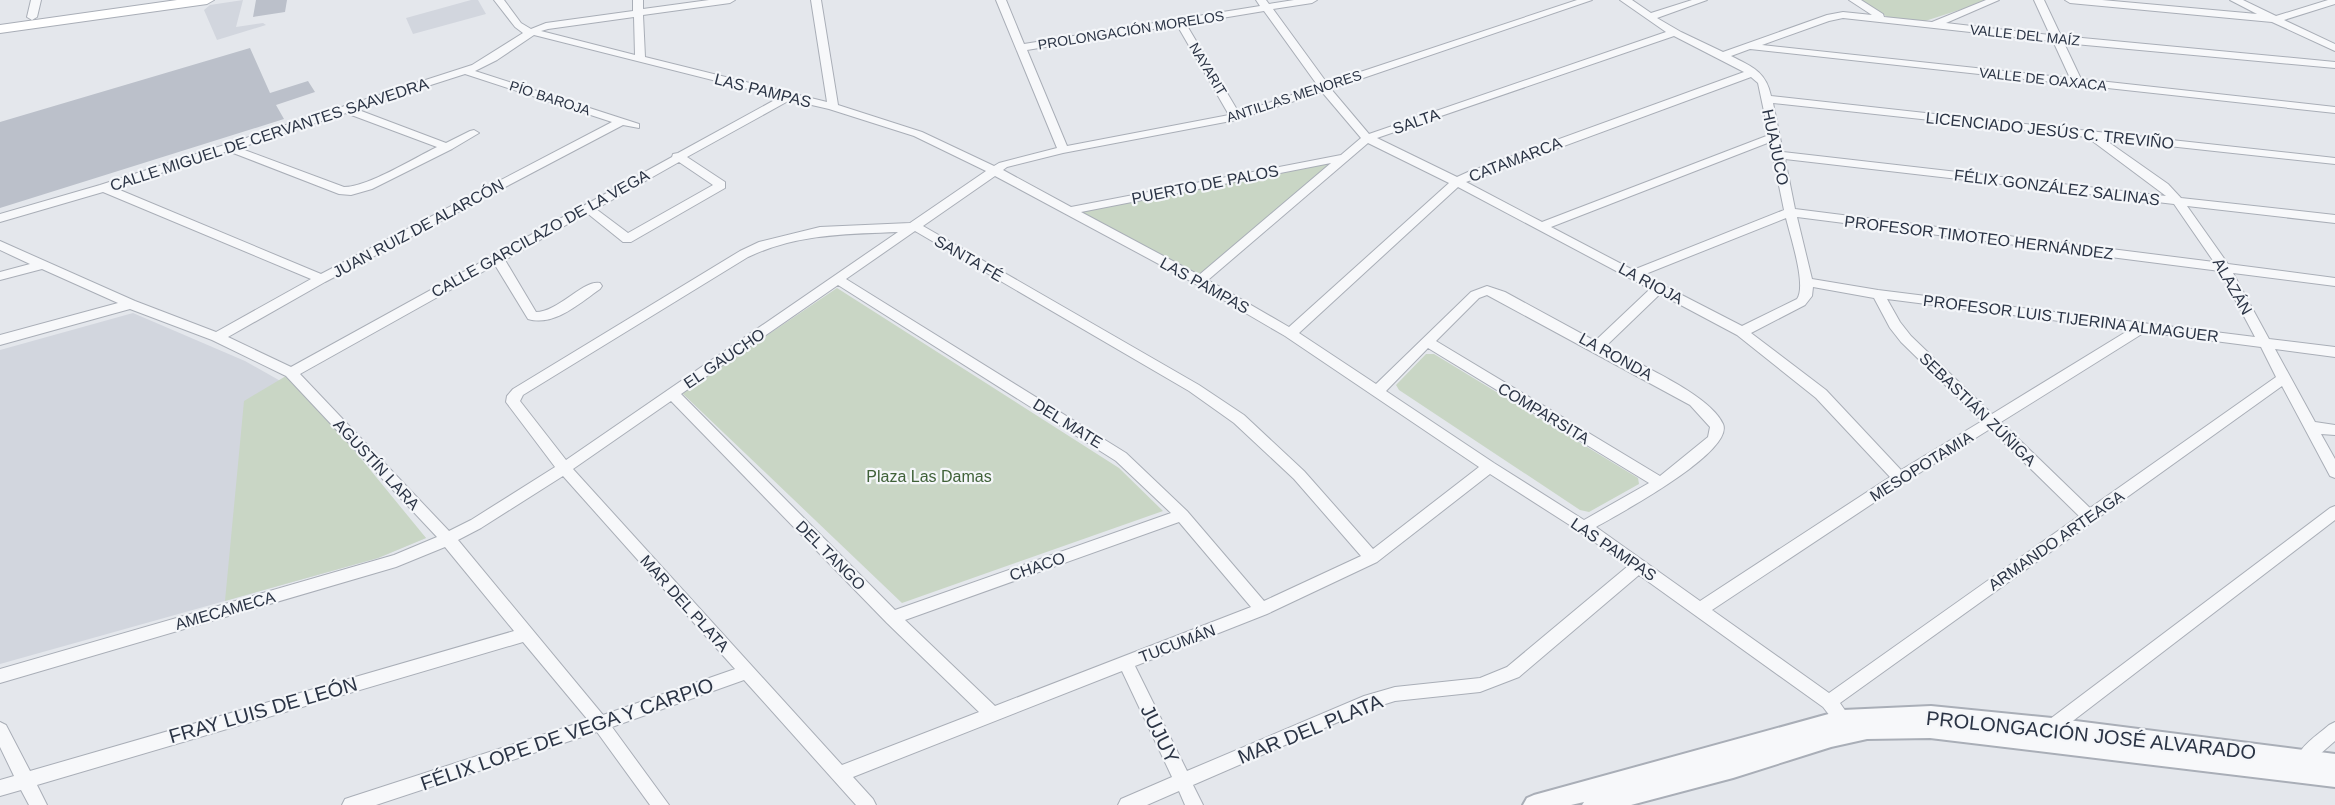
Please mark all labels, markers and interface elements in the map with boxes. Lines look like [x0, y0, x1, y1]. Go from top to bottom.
street label: PROLONGACIÓN MORELOS [1037, 7, 1225, 53]
street label: VALLE DEL MAÍZ [1969, 21, 2081, 49]
street label: NAYARIT [1186, 40, 1230, 99]
street label: VALLE DE OAXACA [1978, 64, 2108, 94]
street label: ANTILLAS MENORES [1225, 67, 1363, 125]
street label: LAS PAMPAS [713, 70, 813, 111]
street label: CALLE MIGUEL DE CERVANTES SAAVEDRA [108, 75, 431, 194]
street label: PÍO BAROJA [508, 77, 593, 119]
street label: SALTA [1391, 105, 1442, 137]
street label: LICENCIADO JESÚS C. TREVIÑO [1925, 107, 2175, 152]
street label: HUAJUCO [1759, 108, 1792, 187]
street label: CATAMARCA [1466, 134, 1564, 185]
street label: PUERTO DE PALOS [1130, 162, 1280, 207]
street label: FÉLIX GONZÁLEZ SALINAS [1953, 165, 2161, 209]
street label: CALLE GARCILAZO DE LA VEGA [428, 166, 652, 301]
street label: JUAN RUIZ DE ALARCÓN [329, 175, 507, 281]
street label: PROFESOR TIMOTEO HERNÁNDEZ [1843, 212, 2115, 262]
street label: SANTA FÉ [932, 231, 1006, 285]
street label: LAS PAMPAS [1157, 254, 1252, 317]
street label: ALAZÁN [2210, 255, 2256, 317]
street label: LA RIOJA [1616, 259, 1686, 308]
street label: PROFESOR LUIS TIJERINA ALMAGUER [1922, 292, 2220, 345]
street label: EL GAUCHO [681, 325, 768, 392]
street label: LA RONDA [1576, 329, 1656, 384]
street label: SEBASTIÁN ZÚÑIGA [1916, 348, 2041, 469]
street label: COMPARSITA [1495, 380, 1593, 448]
street label: DEL MATE [1030, 395, 1105, 451]
street label: AGUSTÍN LARA [330, 415, 424, 513]
street label: MESOPOTAMIA [1867, 428, 1976, 505]
park label: Plaza Las Damas [866, 468, 992, 485]
street label: ARMANDO ARTEAGA [1985, 487, 2128, 594]
street label: LAS PAMPAS [1568, 515, 1660, 584]
street label: DEL TANGO [793, 517, 869, 593]
street label: CHACO [1007, 549, 1067, 584]
street label: MAR DEL PLATA [637, 552, 732, 655]
street label: AMECAMECA [173, 588, 277, 633]
street label: TUCUMÁN [1136, 620, 1218, 666]
street label: FRAY LUIS DE LEÓN [166, 673, 360, 747]
street label: FÉLIX LOPE DE VEGA Y CARPIO [418, 673, 716, 795]
street label: MAR DEL PLATA [1234, 690, 1386, 768]
street label: JUJUY [1136, 701, 1184, 767]
street label: PROLONGACIÓN JOSÉ ALVARADO [1925, 707, 2257, 763]

